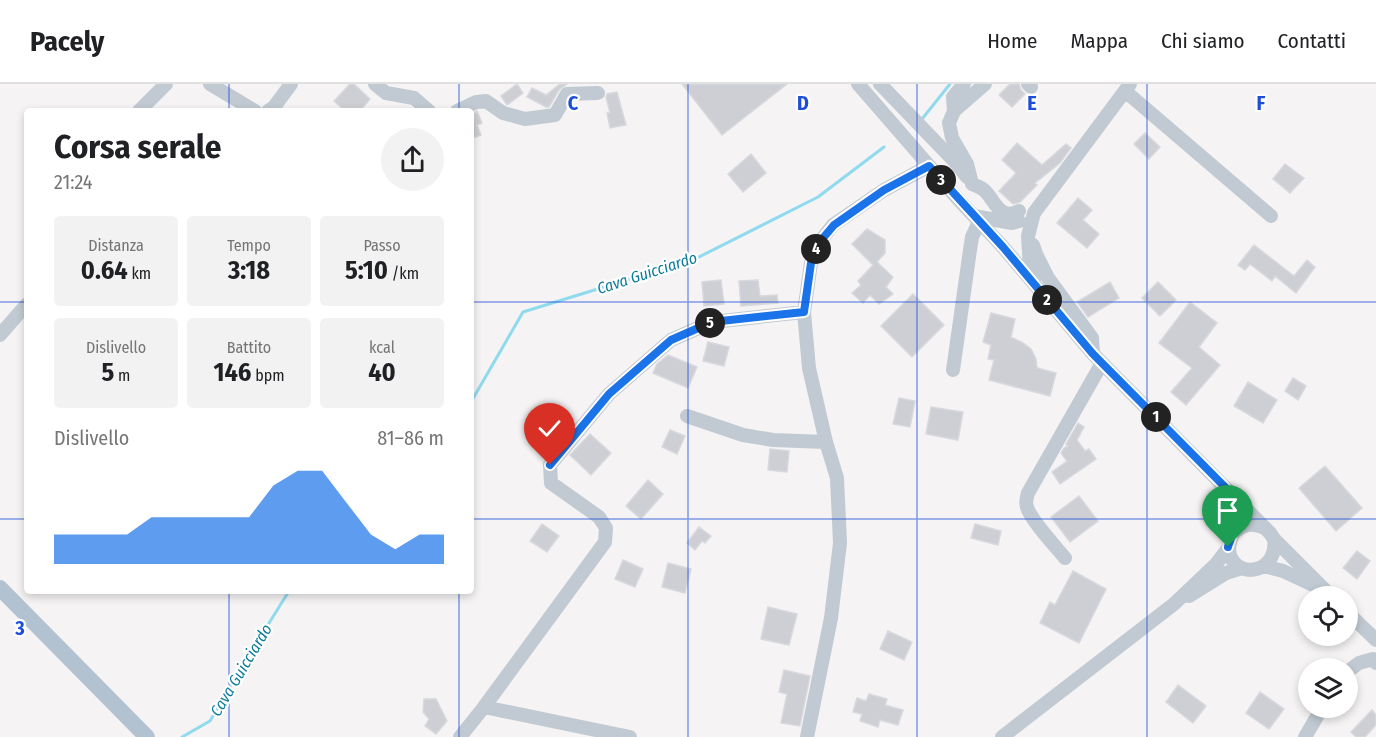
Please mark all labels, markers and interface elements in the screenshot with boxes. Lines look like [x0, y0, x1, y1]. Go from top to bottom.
text: Pacely [30, 25, 104, 58]
text: Home [987, 28, 1037, 54]
text: Mappa [1070, 28, 1128, 54]
text: Chi siamo [1161, 28, 1245, 54]
text: Contatti [1278, 28, 1346, 54]
text: C [568, 91, 579, 115]
text: D [797, 91, 809, 115]
text: E [1027, 91, 1037, 115]
text: F [1257, 91, 1266, 115]
text: Corsa serale [54, 127, 222, 167]
button: share [381, 128, 444, 191]
pin: 3 [926, 165, 956, 195]
text: 21:24 [54, 170, 93, 194]
text: 3 [937, 170, 945, 189]
pin: 4 [801, 234, 831, 264]
text: Distanza [88, 236, 144, 255]
text: Tempo [227, 236, 271, 255]
text: Passo [363, 236, 401, 255]
text: 4 [812, 239, 820, 258]
water label: Cava Guicciardo [595, 248, 699, 298]
text: 0.64 [81, 255, 128, 286]
text: 3:18 [228, 255, 270, 286]
text: 5:10 [345, 255, 388, 286]
text: km [128, 264, 151, 283]
text: /km [388, 264, 419, 283]
pin: 2 [1032, 285, 1062, 315]
text: 2 [1043, 290, 1051, 309]
pin: 5 [695, 308, 725, 338]
text: 5 [706, 313, 714, 332]
text: Dislivello [86, 338, 146, 357]
text: Battito [227, 338, 271, 357]
text: kcal [369, 338, 395, 357]
text: 5 [102, 357, 114, 388]
text: 146 [213, 357, 251, 388]
text: 40 [368, 357, 396, 388]
text: m [114, 366, 130, 385]
text: bpm [251, 366, 285, 385]
pin: 1 [1141, 402, 1171, 432]
pin [524, 403, 575, 465]
text: 1 [1153, 407, 1159, 426]
icon: check [533, 412, 566, 445]
text: Dislivello [54, 426, 129, 450]
text: 81–86 m [377, 426, 444, 450]
pin [1202, 485, 1253, 547]
icon: arrive [1211, 494, 1244, 527]
map controls [1298, 586, 1358, 718]
button: locate [1298, 586, 1358, 646]
text: 3 [14, 616, 25, 640]
water label: Cava Guicciardo [206, 620, 276, 720]
button: layers [1298, 658, 1358, 718]

